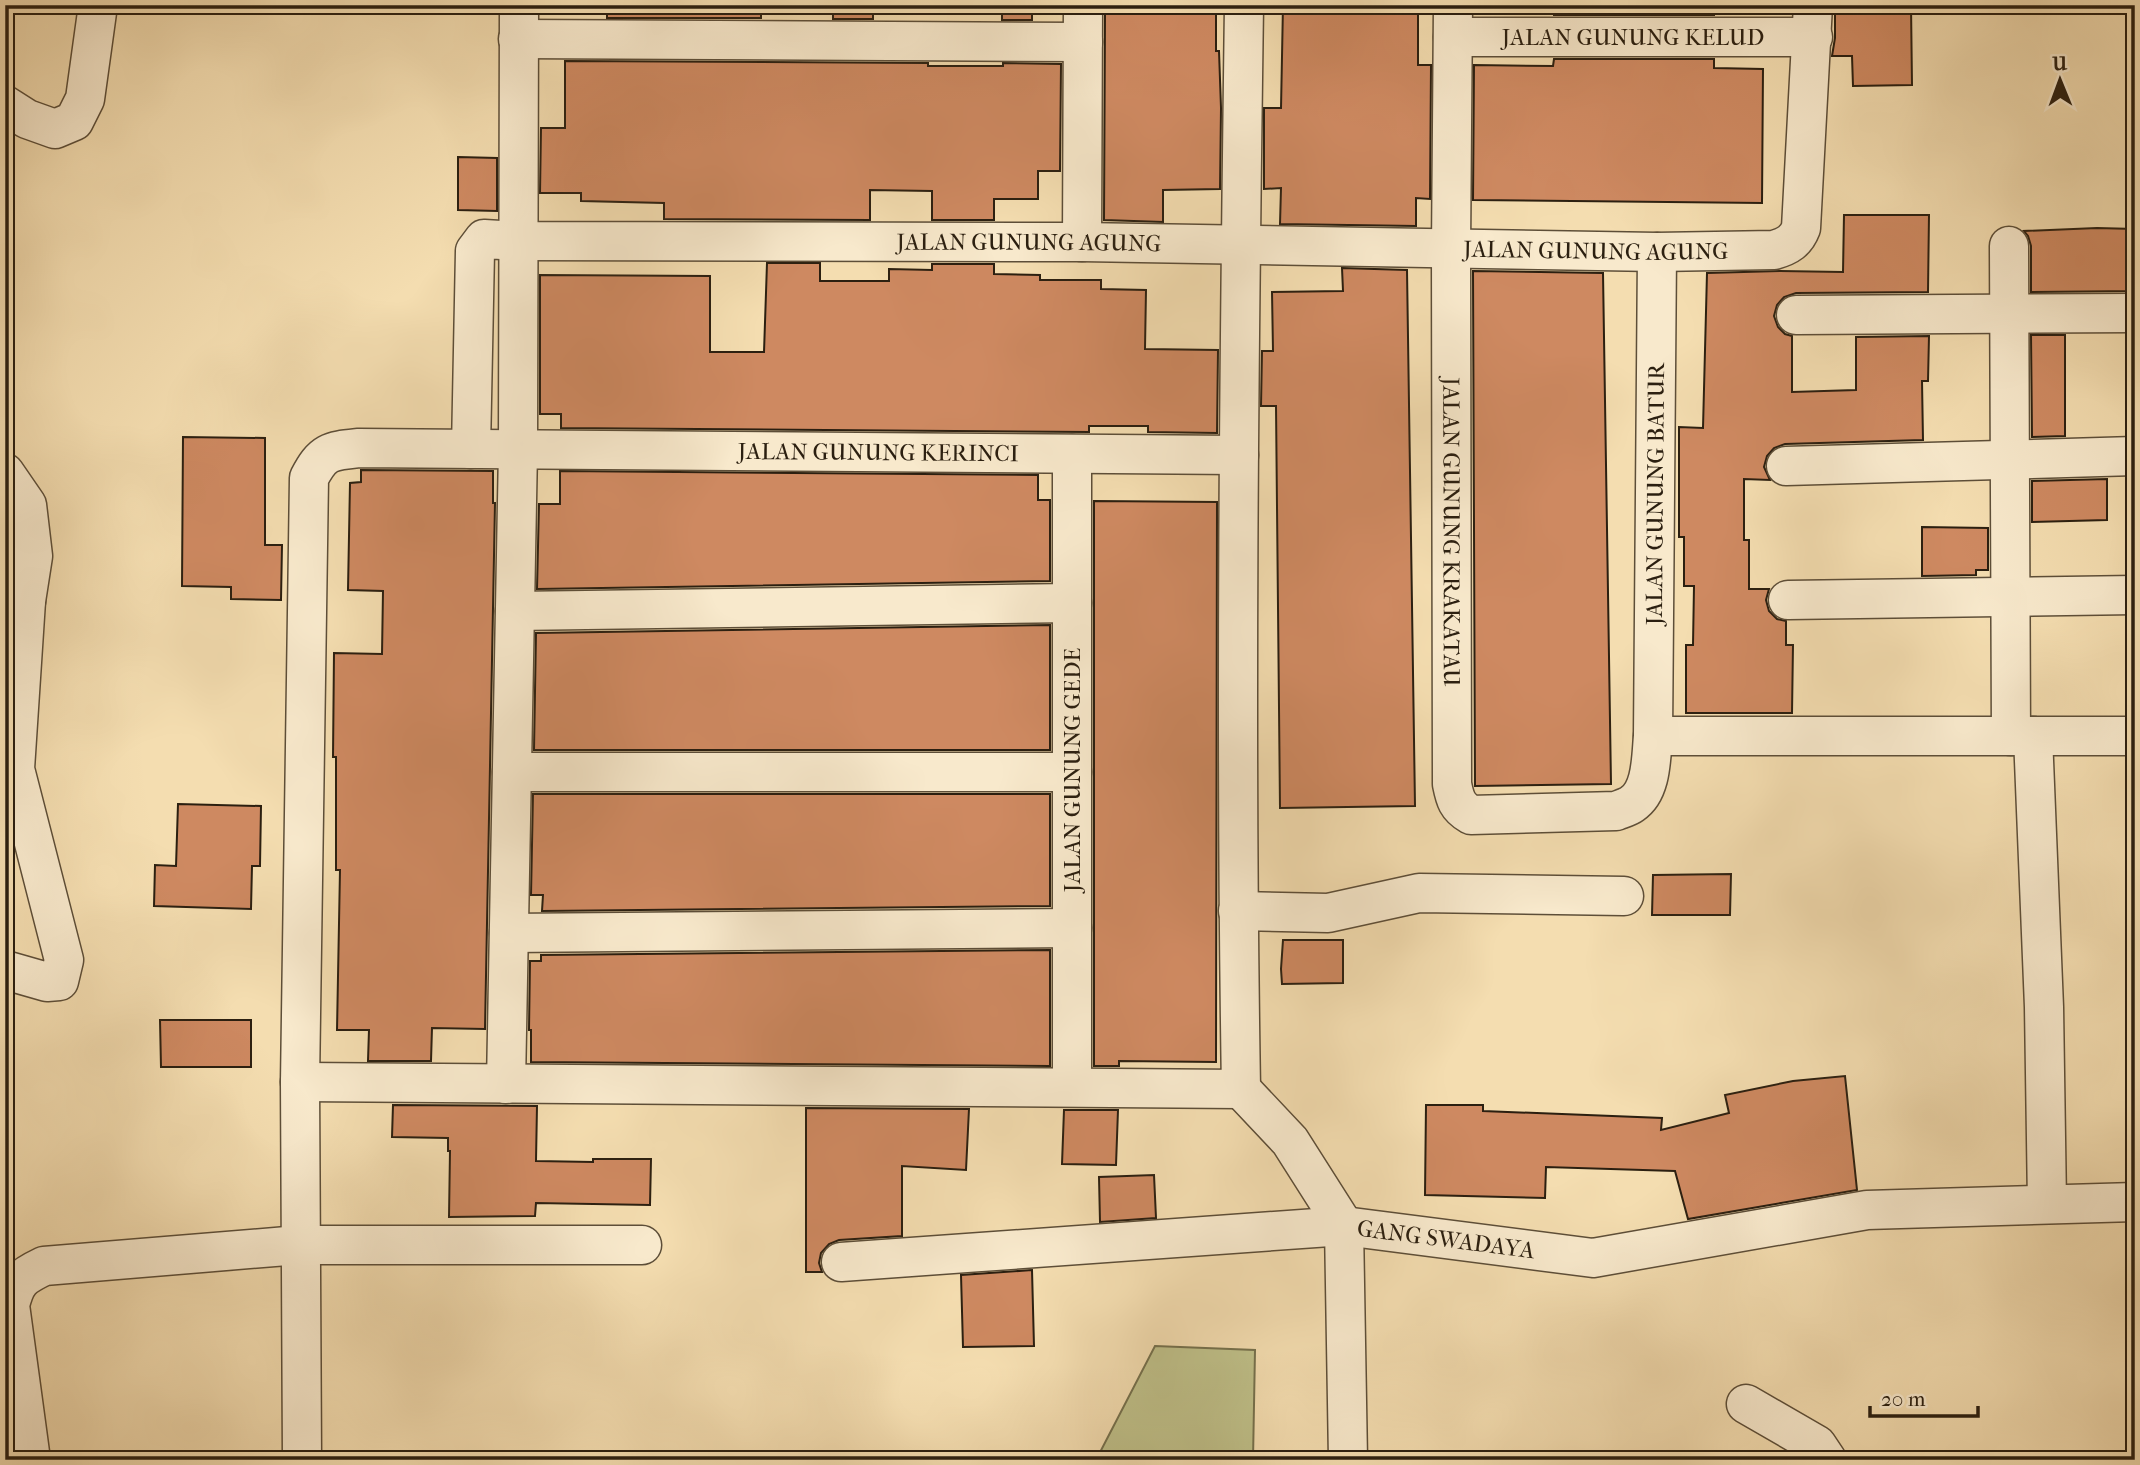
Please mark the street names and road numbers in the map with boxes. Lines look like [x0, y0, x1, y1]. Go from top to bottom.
street label: JALAN GUNUNG KELUD [1500, 24, 1764, 51]
street label: JALAN GUNUNG AGUNG [894, 229, 1162, 257]
street label: JALAN GUNUNG AGUNG [1461, 236, 1729, 266]
street label: JALAN GUNUNG BATUR [1641, 362, 1670, 627]
street label: JALAN GUNUNG KRAKATAU [1437, 375, 1465, 687]
street label: JALAN GUNUNG KERINCI [736, 438, 1019, 467]
street label: JALAN GUNUNG GEDE [1059, 648, 1086, 894]
street label: GANG SWADAYA [1355, 1215, 1537, 1265]

